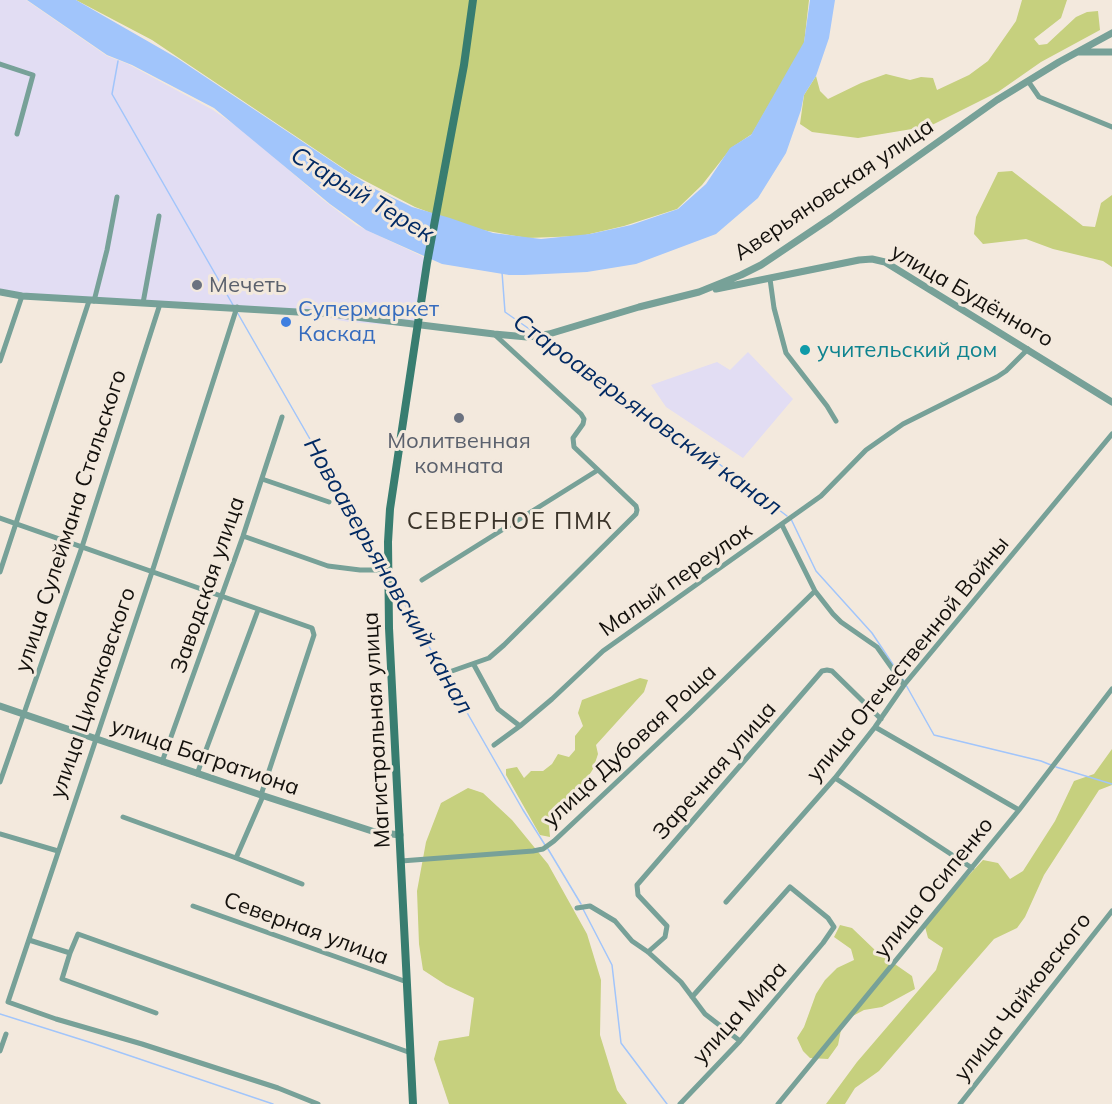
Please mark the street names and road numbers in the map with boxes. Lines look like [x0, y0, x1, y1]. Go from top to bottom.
street label: Аверьяновская улица [729, 113, 939, 267]
street label: улица Будённого [886, 239, 1058, 353]
street label: улица Сулеймана Стальского [10, 367, 132, 675]
street label: Заводская улица [165, 493, 251, 677]
street label: Малый переулок [595, 518, 757, 642]
street label: улица Отечественной Войны [801, 531, 1015, 787]
street label: улица Циолковского [44, 584, 142, 802]
street label: Магистральная улица [358, 611, 396, 849]
street label: улица Дубовая Роща [538, 659, 722, 833]
street label: Заречная улица [648, 697, 782, 845]
street label: улица Багратиона [107, 712, 303, 802]
street label: улица Осипенко [869, 812, 999, 964]
street label: Северная улица [220, 887, 392, 971]
street label: улица Чайковского [949, 907, 1097, 1087]
street label: улица Мира [687, 956, 793, 1070]

